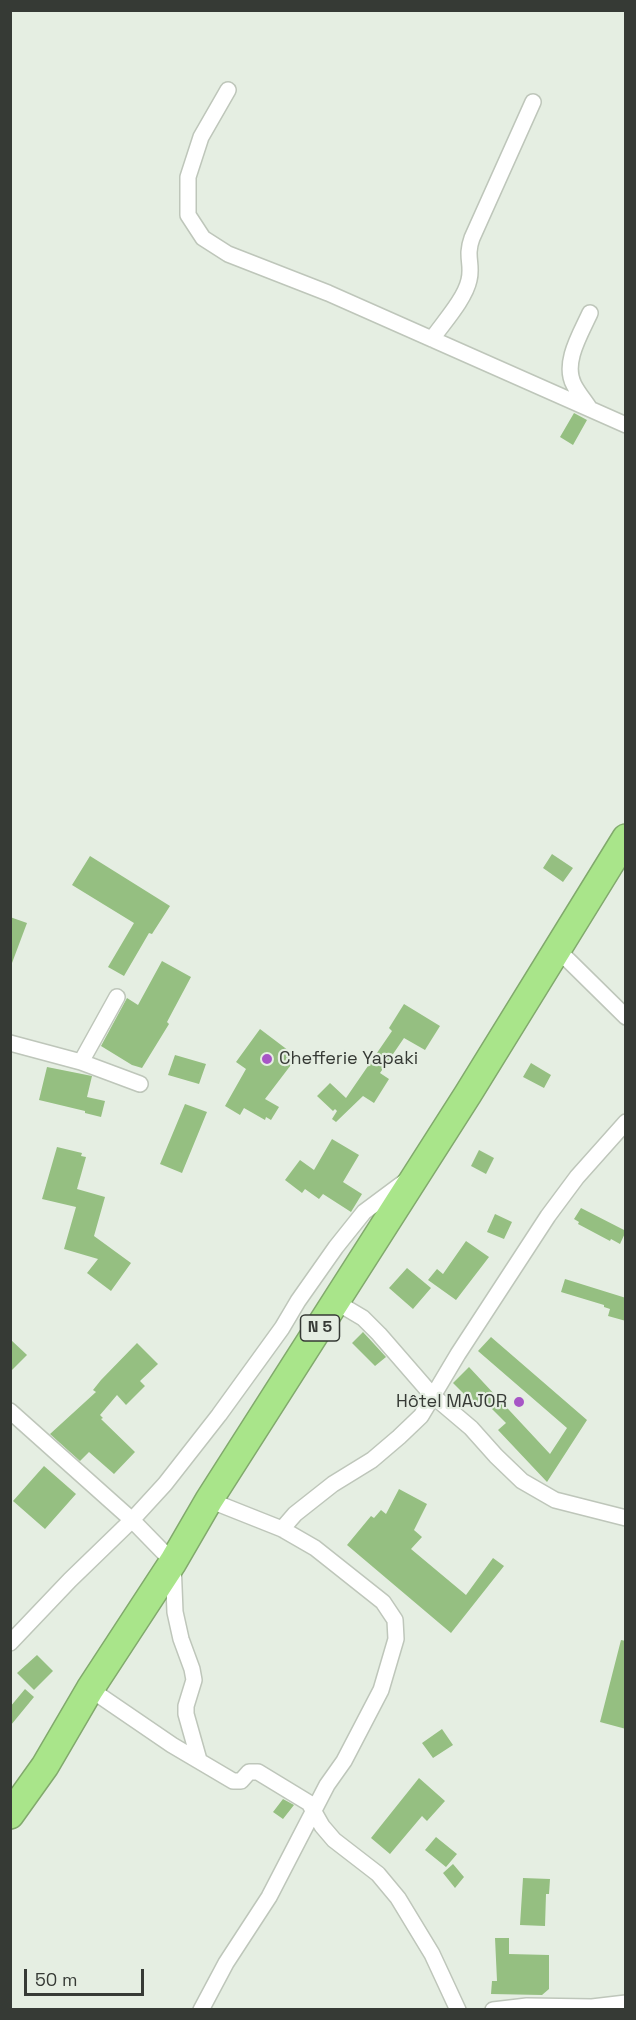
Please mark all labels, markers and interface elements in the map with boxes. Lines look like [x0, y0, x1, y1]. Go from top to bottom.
place label: Chefferie Yapaki [279, 1048, 418, 1070]
marker: Chefferie Yapaki [260, 1052, 274, 1066]
road number: N 5 [300, 1315, 340, 1341]
place label: Hôtel MAJOR [396, 1391, 507, 1413]
marker: Hôtel MAJOR [512, 1395, 526, 1409]
scale bar [27, 1957, 147, 1995]
text: 50 m [35, 1968, 77, 1991]

